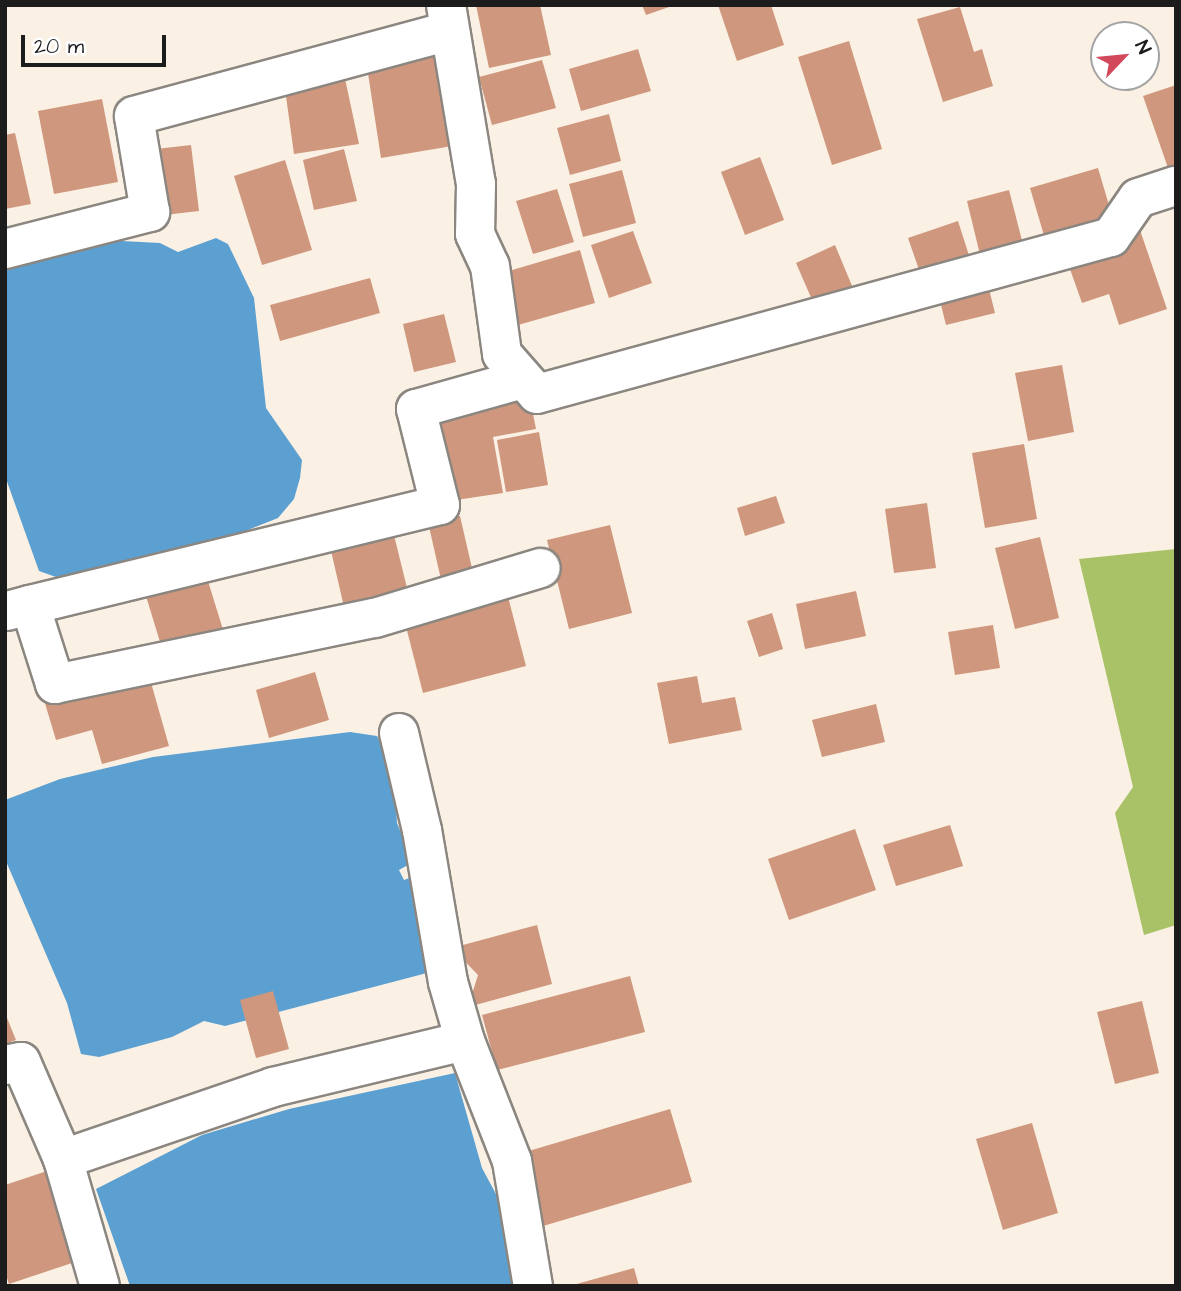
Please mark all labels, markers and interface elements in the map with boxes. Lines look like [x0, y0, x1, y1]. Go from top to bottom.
scale bar [24, 21, 170, 65]
north arrow [1090, 21, 1160, 91]
text: 20 m [34, 32, 84, 61]
text: N [1128, 36, 1157, 59]

